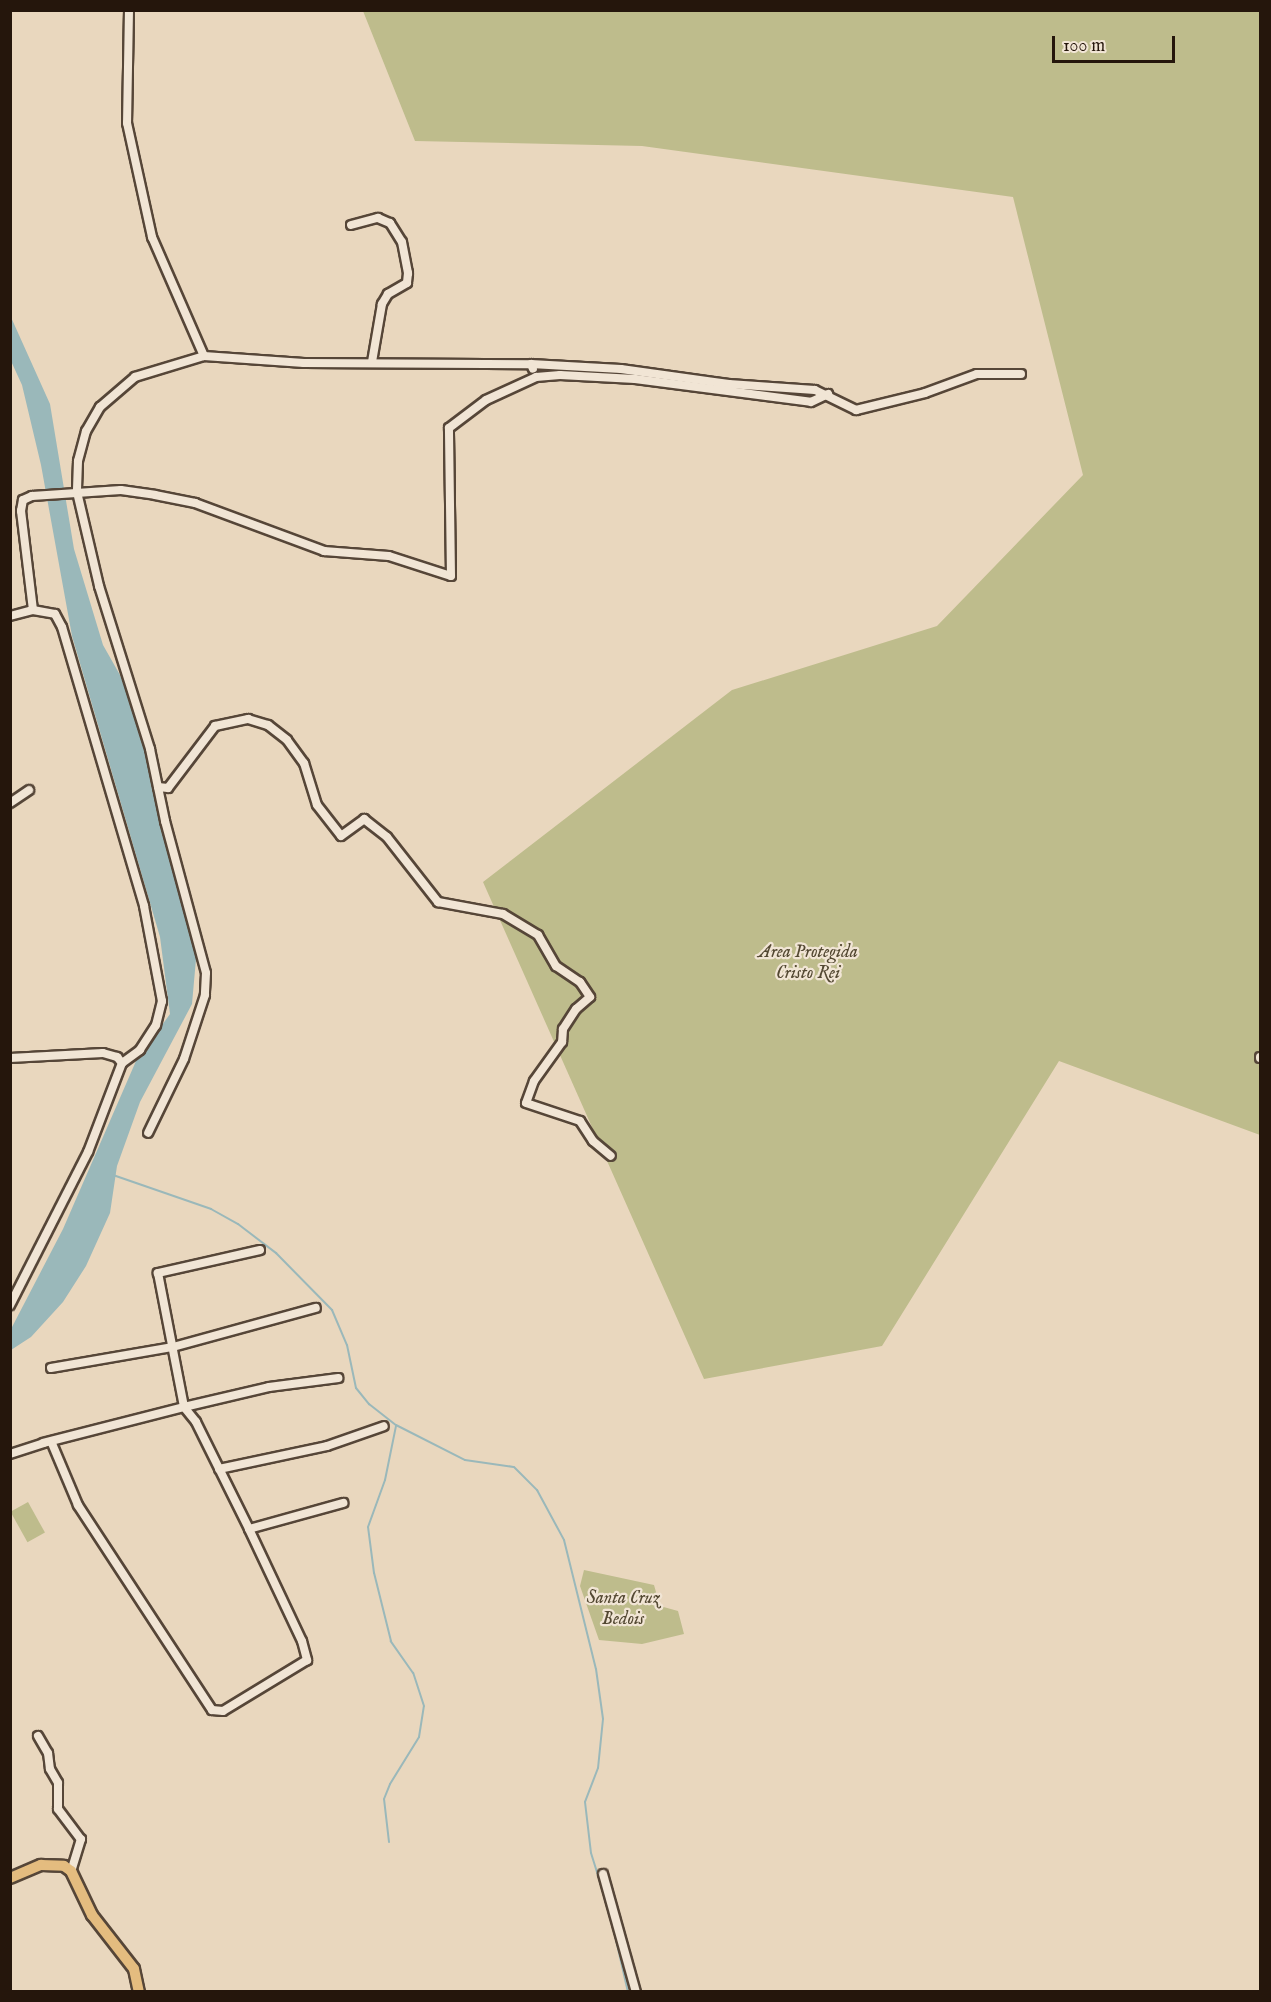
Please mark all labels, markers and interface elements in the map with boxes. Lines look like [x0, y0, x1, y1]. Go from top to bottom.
scale bar [1055, 24, 1178, 62]
text: 100 m [1063, 35, 1105, 58]
park label: Area Protegida Cristo Rei [758, 943, 858, 986]
park label: Santa Cruz Bedois [586, 1589, 660, 1632]

